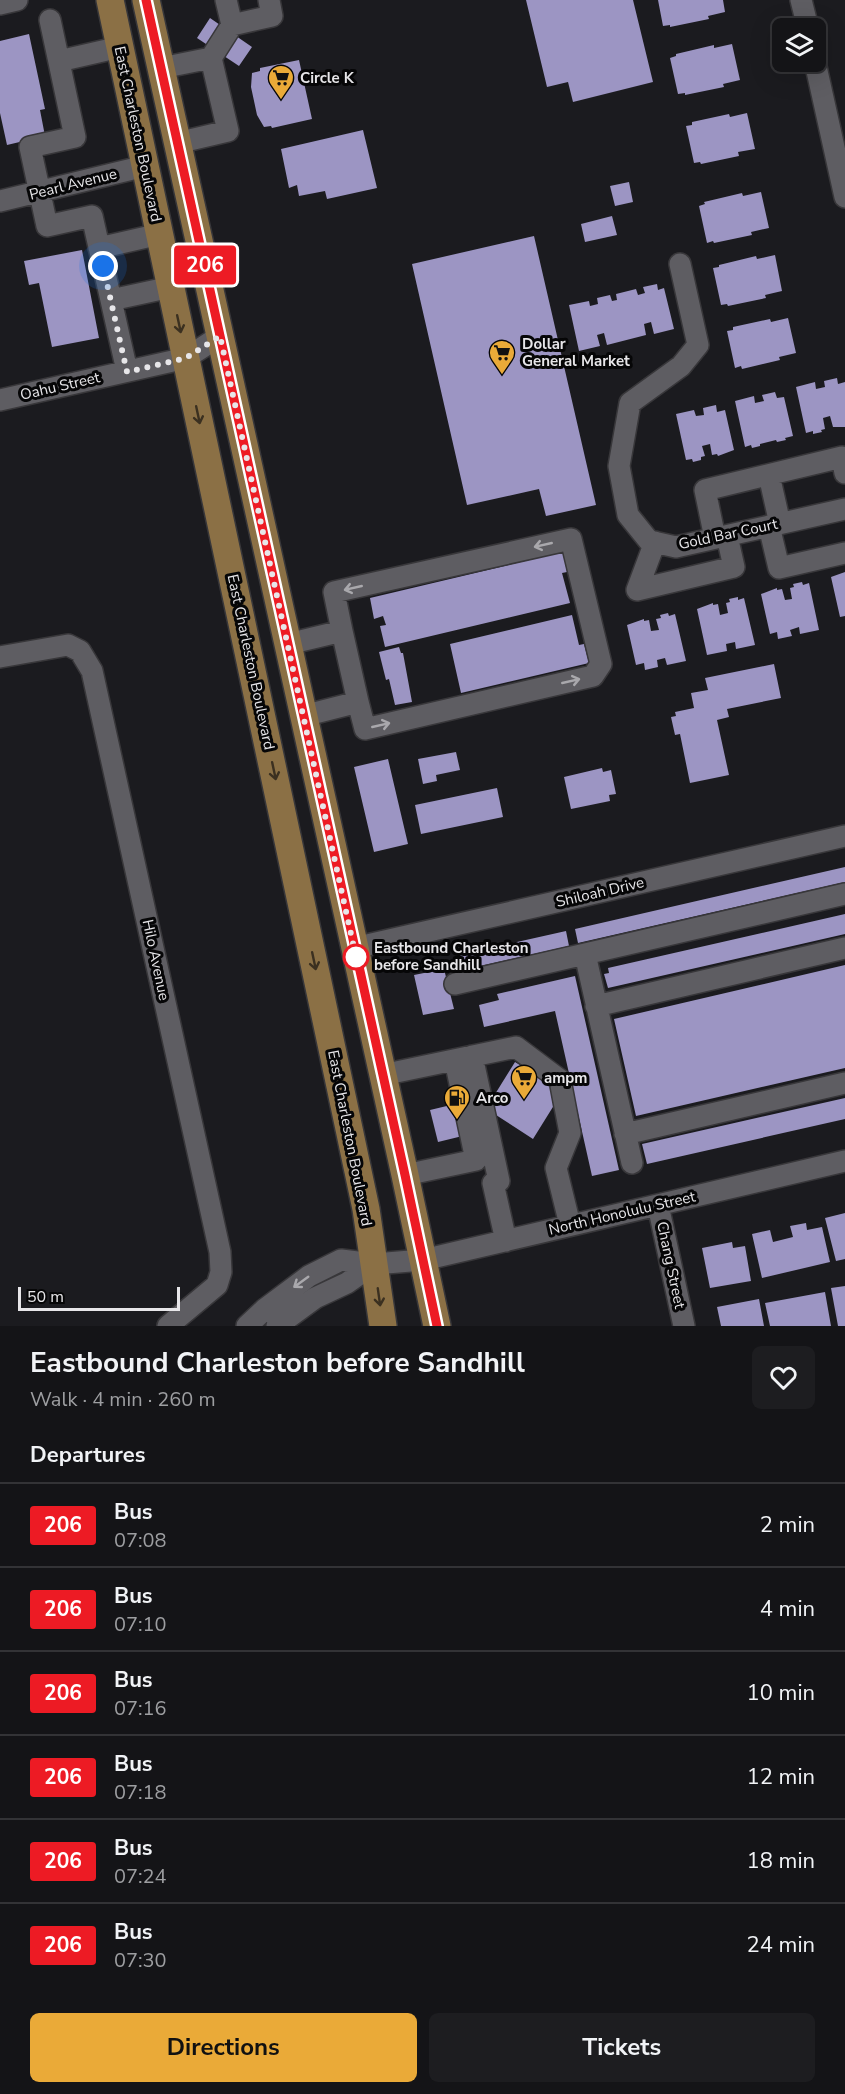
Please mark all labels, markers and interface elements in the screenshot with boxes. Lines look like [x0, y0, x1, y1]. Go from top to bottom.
map controls [772, 18, 826, 72]
button: layers [772, 18, 826, 72]
street label: East Charleston Boulevard [110, 44, 166, 224]
supermarket icon: Circle K [266, 63, 296, 101]
place label: Circle K [300, 68, 355, 88]
street label: Pearl Avenue [27, 163, 119, 205]
line badge: 206 [170, 246, 240, 284]
your location [88, 251, 118, 281]
text: 206 [186, 251, 224, 279]
one-way arrow [174, 314, 185, 333]
place label: Dollar General Market [522, 334, 630, 371]
supermarket icon: Dollar General Market [487, 338, 517, 376]
street label: Oahu Street [18, 367, 103, 405]
one-way arrow [193, 406, 205, 425]
street label: Gold Bar Court [677, 514, 780, 554]
one-way arrow [534, 540, 553, 551]
street label: East Charleston Boulevard [223, 572, 279, 752]
one-way arrow [343, 582, 362, 594]
one-way arrow [561, 674, 580, 686]
one-way arrow [371, 719, 390, 730]
one-way arrow [268, 761, 280, 780]
street label: Shiloah Drive [554, 872, 646, 912]
street label: Hilo Avenue [138, 918, 174, 1002]
place label: Eastbound Charleston before Sandhill [374, 938, 528, 975]
marker: Eastbound Charleston before Sandhill [343, 944, 369, 970]
one-way arrow [309, 951, 320, 971]
street label: East Charleston Boulevard [323, 1048, 377, 1228]
supermarket icon: ampm [509, 1063, 539, 1101]
place label: ampm [544, 1068, 588, 1088]
fuel station icon: Arco [442, 1083, 472, 1121]
place label: Arco [476, 1088, 509, 1108]
street label: North Honolulu Street [547, 1186, 698, 1240]
street label: Chang Street [652, 1220, 690, 1311]
one-way arrow [293, 1276, 309, 1288]
scale bar [18, 1284, 180, 1312]
text: 50 m [27, 1286, 64, 1308]
one-way arrow [373, 1287, 384, 1306]
text: Eastbound Charleston before Sandhill [30, 1344, 525, 1382]
button: heart [752, 1346, 815, 1409]
text: Walk · 4 min · 260 m [30, 1386, 216, 1413]
text: Departures [30, 1440, 145, 1470]
text: Bus [114, 1497, 153, 1527]
text: 2 min [760, 1510, 815, 1540]
text: 206 [44, 1511, 82, 1539]
text: 07:08 [114, 1527, 167, 1554]
text: Bus [114, 1581, 153, 1611]
text: 4 min [760, 1594, 815, 1624]
text: 206 [44, 1595, 82, 1623]
text: 07:10 [114, 1611, 167, 1638]
text: Bus [114, 1665, 153, 1695]
text: 10 min [747, 1678, 815, 1708]
text: 206 [44, 1679, 82, 1707]
text: 07:16 [114, 1695, 167, 1722]
text: Bus [114, 1749, 153, 1779]
text: 12 min [747, 1762, 815, 1792]
text: 206 [44, 1763, 82, 1791]
text: 07:18 [114, 1779, 167, 1806]
text: Bus [114, 1833, 153, 1863]
text: 18 min [747, 1846, 815, 1876]
text: 206 [44, 1847, 82, 1875]
text: 07:24 [114, 1863, 167, 1890]
text: Bus [114, 1917, 153, 1947]
text: 24 min [747, 1930, 815, 1960]
text: 206 [44, 1931, 82, 1959]
text: 07:30 [114, 1947, 167, 1974]
button: Directions [30, 2013, 417, 2082]
button: Tickets [429, 2013, 815, 2082]

